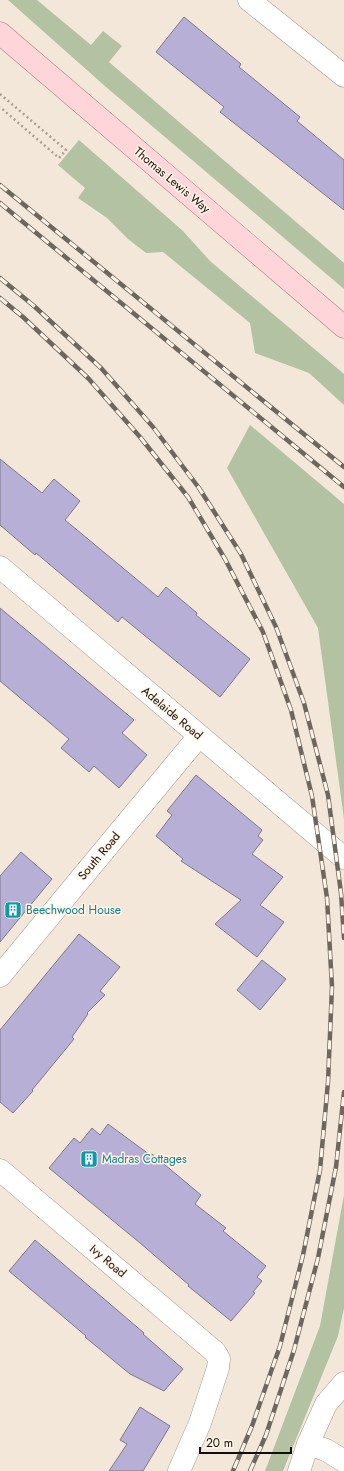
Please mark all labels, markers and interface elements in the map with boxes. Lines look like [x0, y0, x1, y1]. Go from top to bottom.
street label: Thomas Lewis Way [130, 143, 215, 218]
street label: Adelaide Road [137, 682, 207, 744]
street label: South Road [73, 828, 125, 884]
building icon: Beechwood House [3, 900, 23, 920]
place label: Beechwood House [26, 901, 121, 919]
building icon: Madras Cottages [79, 1149, 99, 1169]
place label: Madras Cottages [102, 1150, 187, 1168]
street label: Ivy Road [86, 1240, 130, 1282]
scale bar [200, 1429, 291, 1455]
text: 20 m [206, 1434, 233, 1452]

